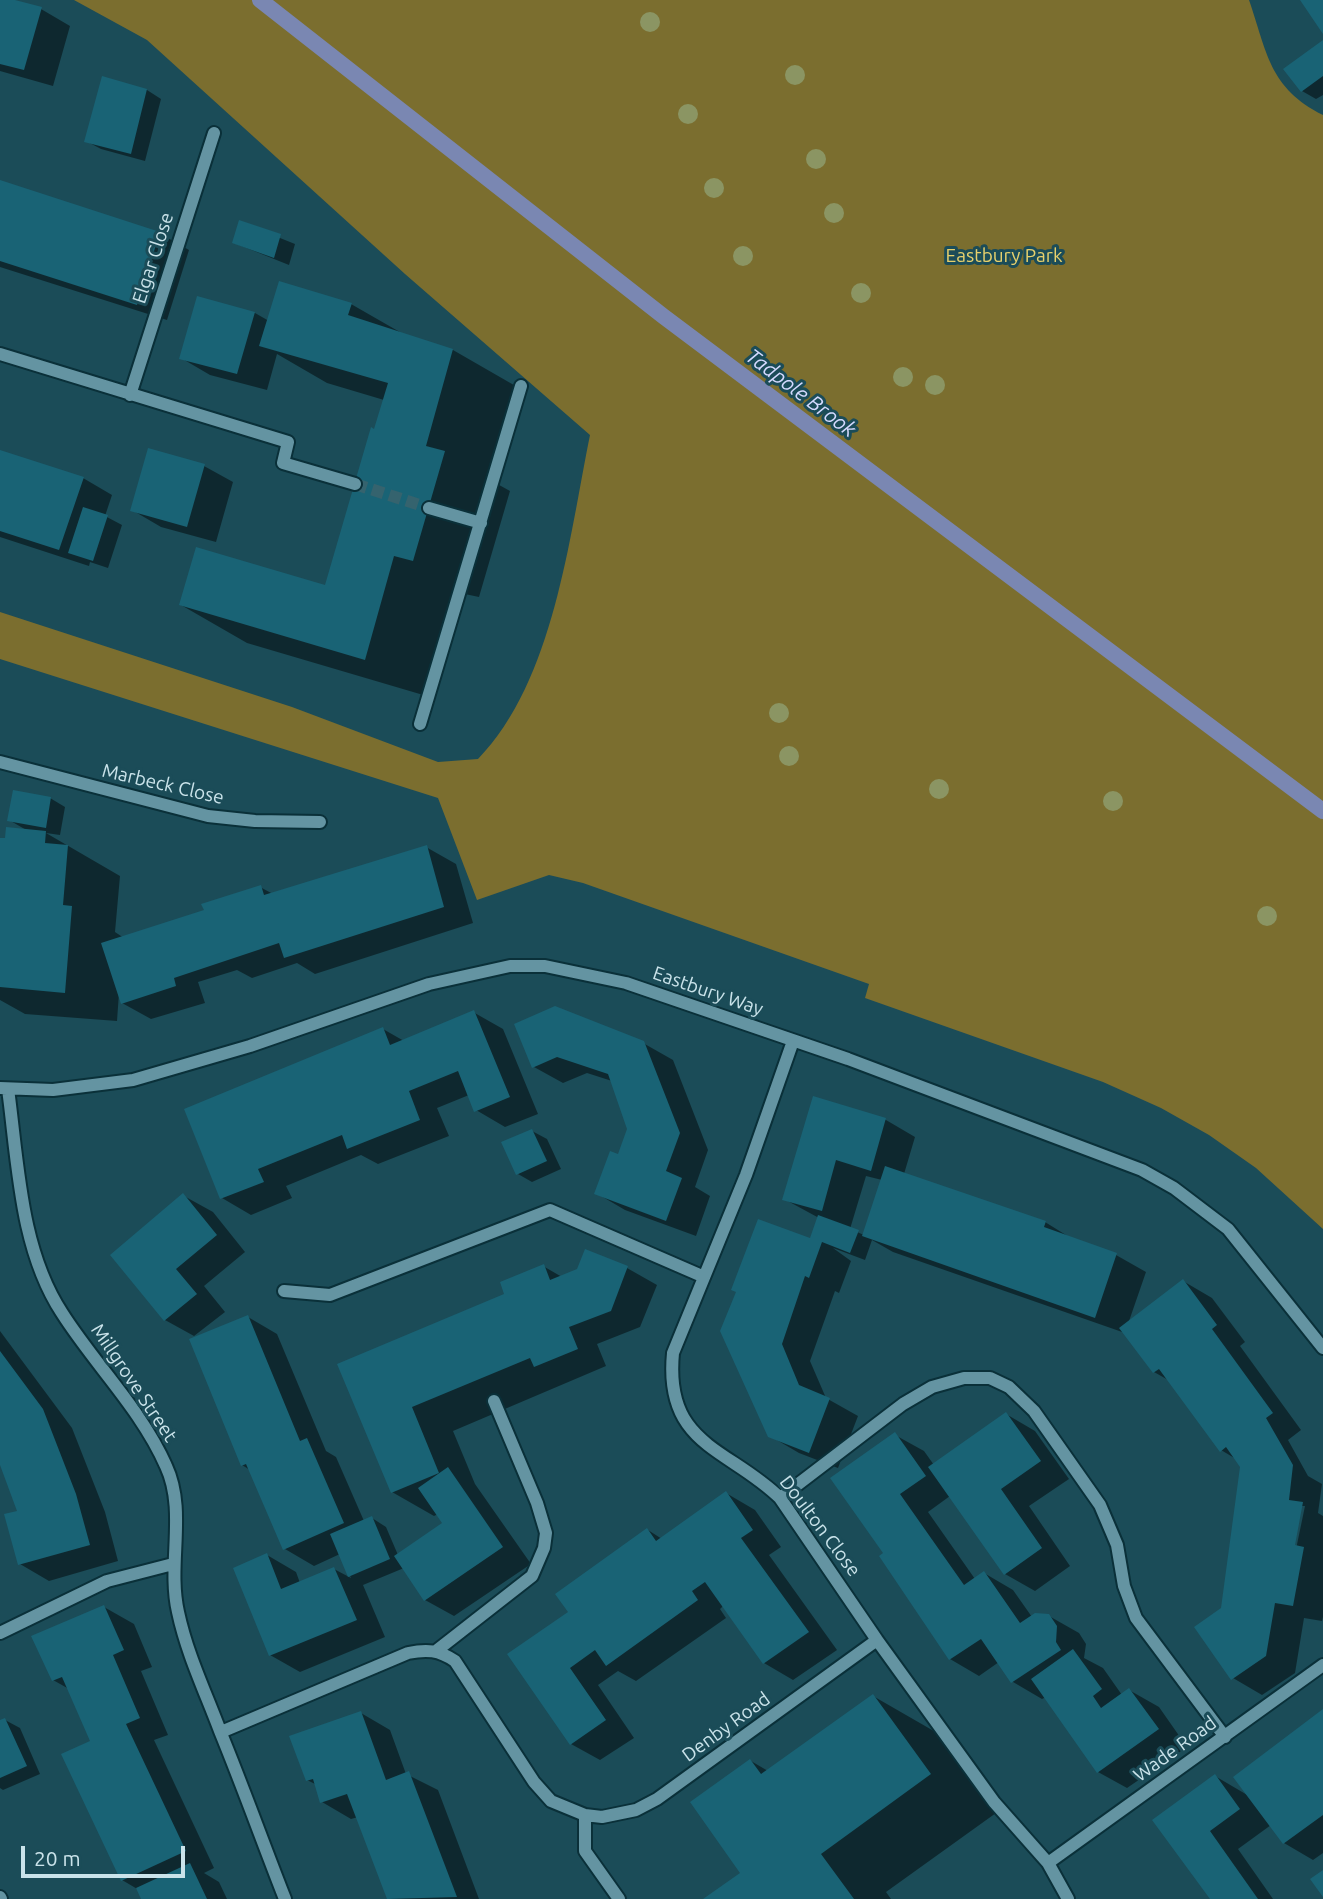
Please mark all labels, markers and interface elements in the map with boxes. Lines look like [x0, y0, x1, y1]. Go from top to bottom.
street label: Elgar Close [128, 210, 178, 306]
park label: Eastbury Park [946, 245, 1062, 267]
water label: Tadpole Brook [741, 343, 861, 443]
street label: Marbeck Close [100, 759, 226, 809]
street label: Eastbury Way [650, 961, 766, 1021]
street label: Millgrove Street [86, 1320, 182, 1446]
street label: Doulton Close [775, 1471, 865, 1581]
street label: Denby Road [678, 1687, 774, 1767]
street label: Wade Road [1129, 1711, 1221, 1787]
scale bar [24, 1832, 189, 1876]
text: 20 m [34, 1846, 81, 1870]

